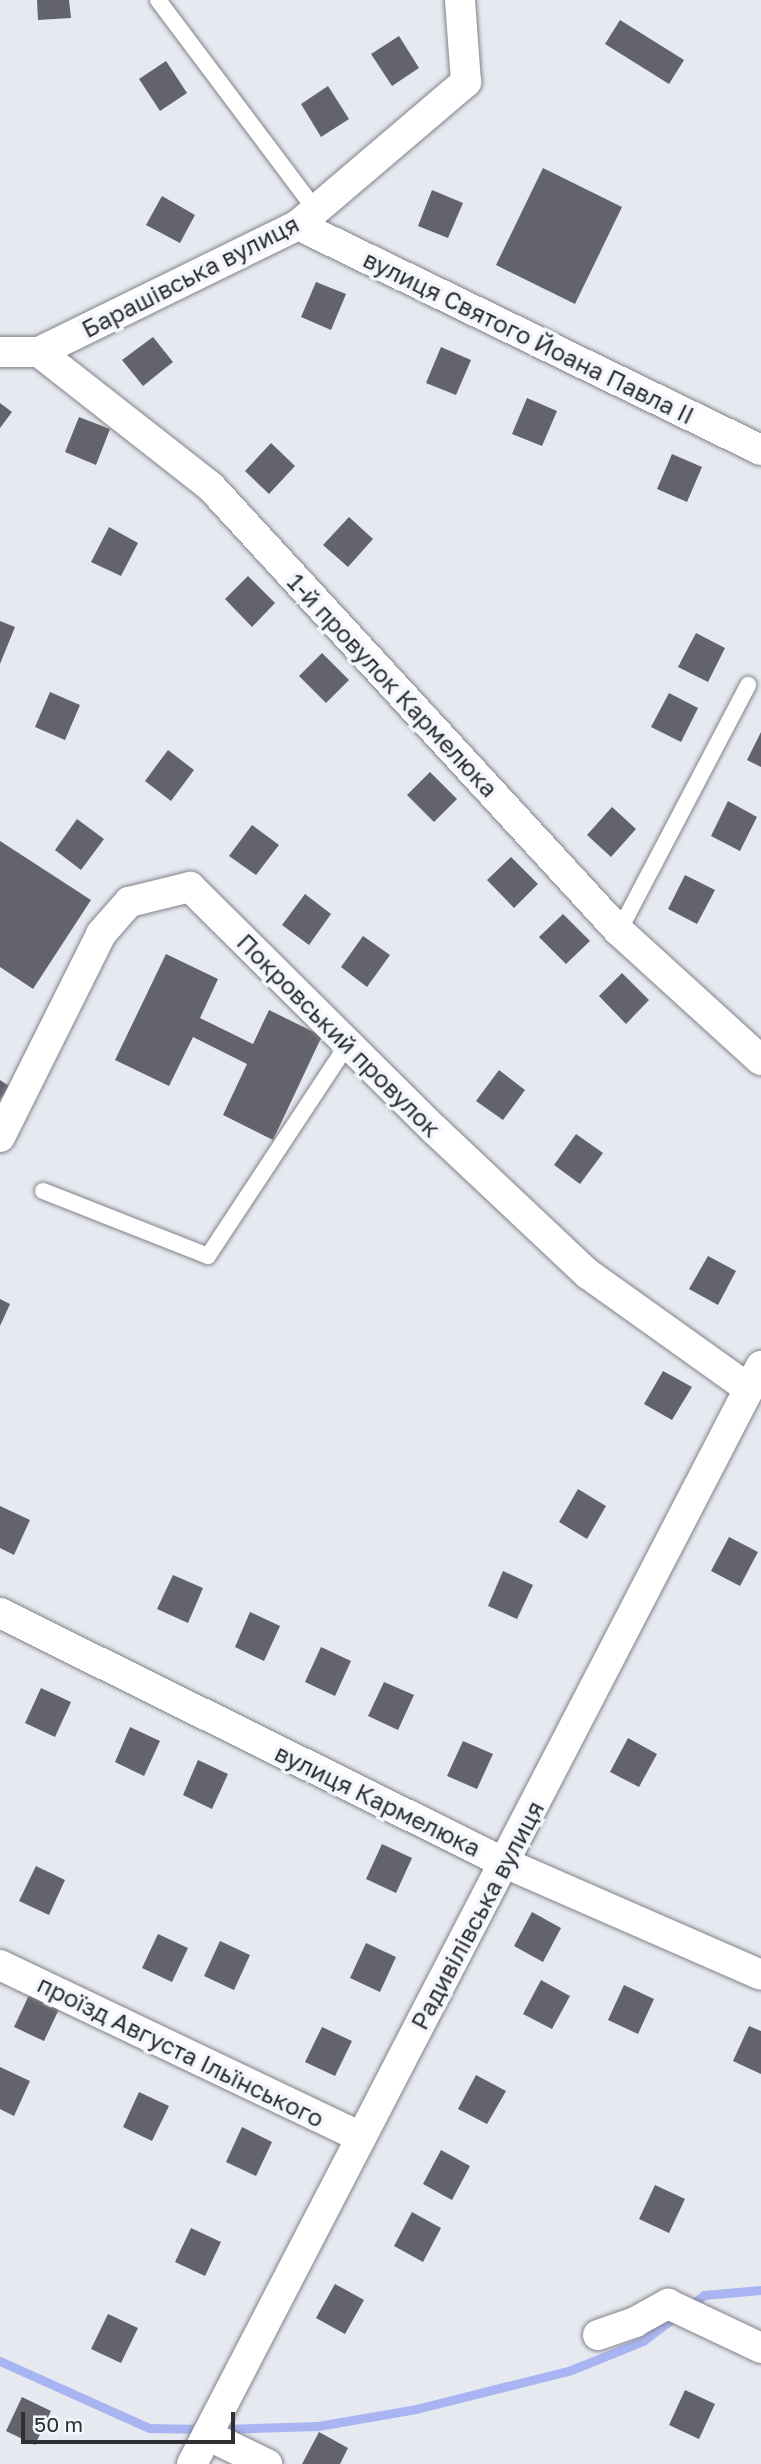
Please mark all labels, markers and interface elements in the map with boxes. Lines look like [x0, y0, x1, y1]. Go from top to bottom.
street label: Барашівська вулиця [77, 209, 303, 343]
street label: вулиця Святого Йоана Павла II [359, 244, 699, 430]
street label: 1-й провулок Кармелюка [282, 567, 504, 803]
street label: Покровський провулок [231, 927, 447, 1143]
street label: вулиця Кармелюка [271, 1738, 485, 1862]
street label: Радивілівська вулиця [404, 1796, 550, 2034]
street label: проїзд Августа Ільїнського [33, 1969, 329, 2133]
scale bar [24, 2398, 238, 2442]
text: 50 m [34, 2411, 83, 2437]

